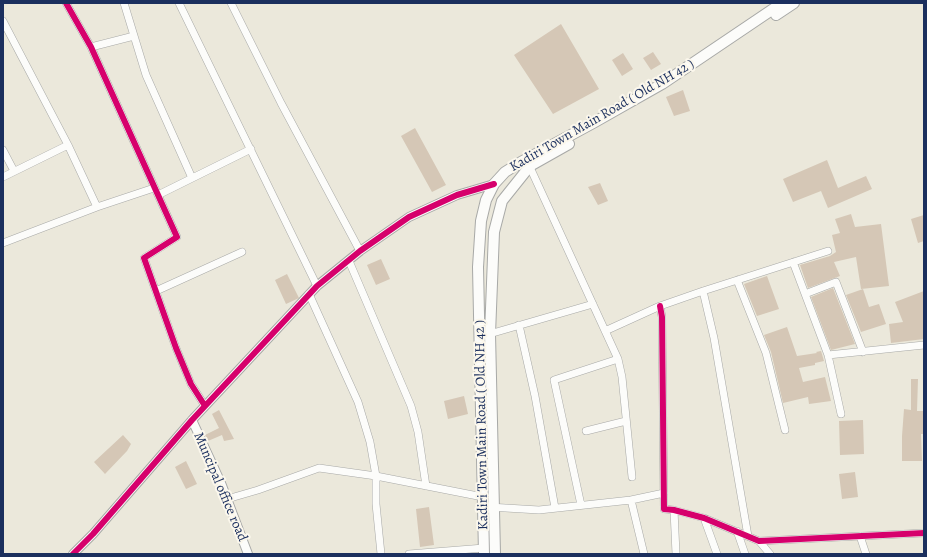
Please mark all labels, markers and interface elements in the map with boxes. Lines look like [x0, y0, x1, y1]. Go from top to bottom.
street label: Kadiri Town Main Road ( Old NH 42 ) [507, 56, 697, 176]
street label: Kadiri Town Main Road ( Old NH 42 ) [472, 320, 492, 530]
street label: Muncipal office road [189, 430, 251, 544]

